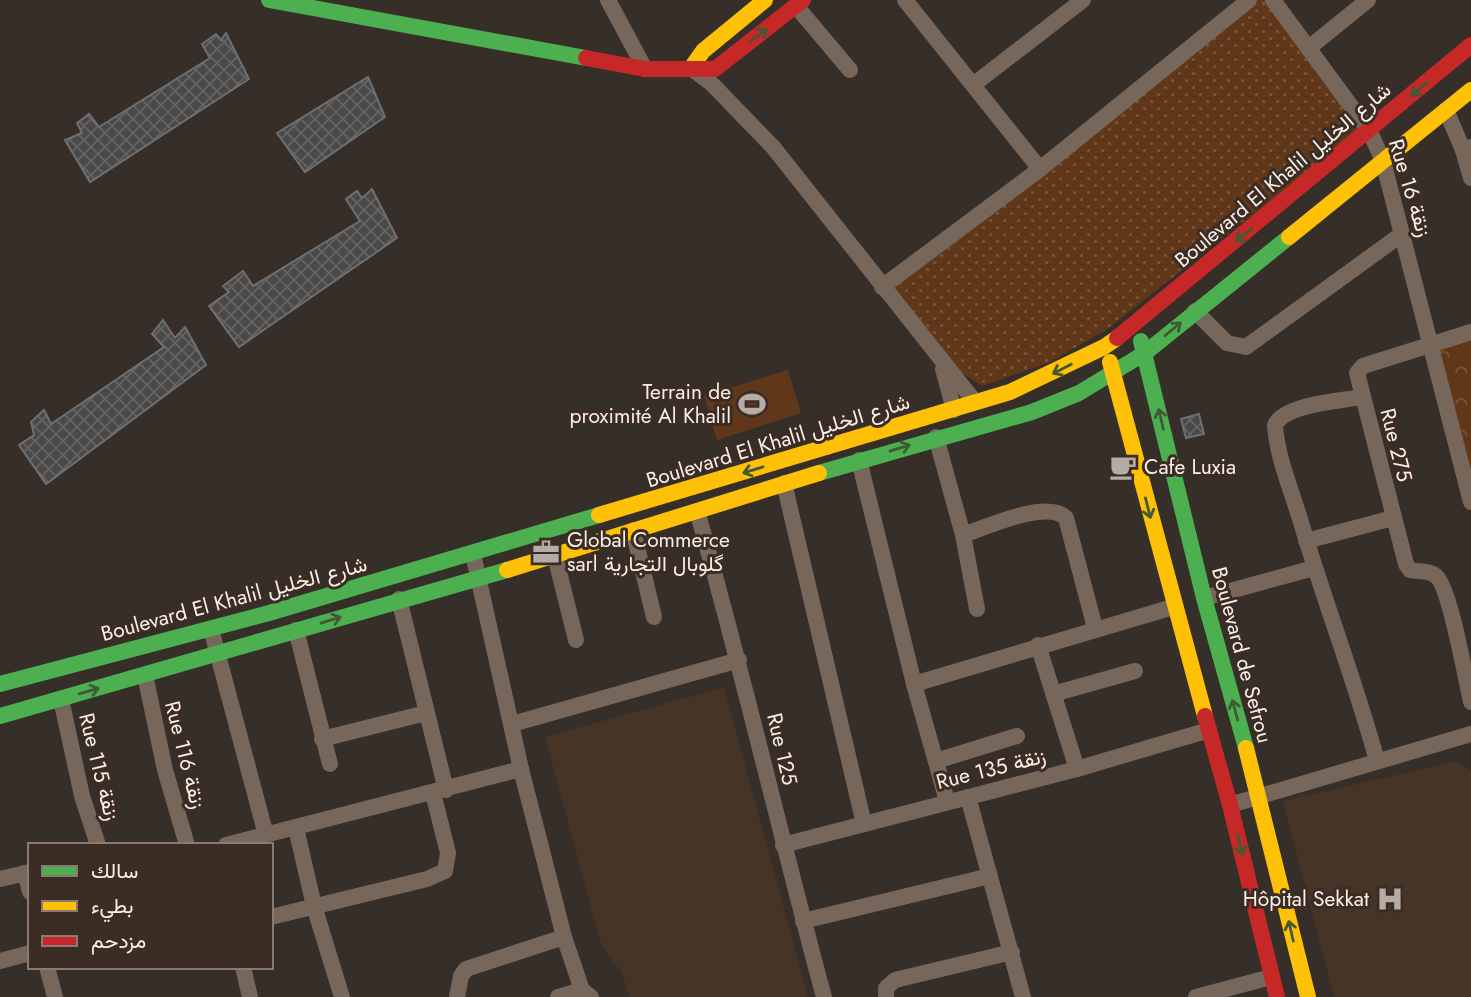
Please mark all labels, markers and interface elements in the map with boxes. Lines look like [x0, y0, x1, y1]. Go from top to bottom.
one-way arrow [749, 27, 768, 42]
street label: Boulevard El Khalil شارع الخليل [1168, 75, 1398, 275]
one-way arrow [1411, 81, 1429, 97]
street label: Rue 16 زنقة [1381, 135, 1439, 241]
one-way arrow [1236, 227, 1254, 243]
one-way arrow [1164, 322, 1182, 337]
one-way arrow [1052, 362, 1073, 376]
place label: Terrain de proximité Al Khalil [570, 377, 731, 431]
street label: Boulevard El Khalil شارع الخليل [642, 387, 914, 495]
sports icon: Terrain de proximité Al Khalil [737, 389, 767, 419]
street label: Rue 275 [1372, 405, 1420, 485]
one-way arrow [1154, 408, 1167, 431]
one-way arrow [889, 440, 911, 453]
cafe icon: Cafe Luxia [1108, 452, 1138, 482]
place label: Cafe Luxia [1144, 452, 1236, 482]
one-way arrow [742, 464, 764, 477]
one-way arrow [1142, 496, 1155, 519]
place label: Global Commerce sarl گلوبال التجارية [567, 525, 730, 579]
office icon: Global Commerce sarl گلوبال التجارية [531, 537, 561, 567]
street label: Boulevard El Khalil شارع الخليل [98, 549, 370, 649]
street label: Boulevard de Sefrou [1204, 564, 1280, 746]
one-way arrow [320, 612, 342, 625]
one-way arrow [77, 684, 100, 697]
street label: Rue 116 زنقة [157, 698, 213, 812]
one-way arrow [1228, 700, 1241, 722]
street label: Rue 115 زنقة [71, 710, 127, 824]
street label: Rue 125 [759, 710, 805, 788]
street label: Rue 135 زنقة [933, 741, 1049, 797]
one-way arrow [1234, 833, 1247, 856]
legend [28, 843, 273, 969]
text: سالك [91, 856, 138, 886]
place label: Hôpital Sekkat [1243, 884, 1369, 914]
hospital icon: Hôpital Sekkat [1375, 884, 1405, 914]
text: بطيء [91, 891, 134, 923]
one-way arrow [1284, 920, 1297, 943]
text: مزدحم [91, 926, 146, 956]

